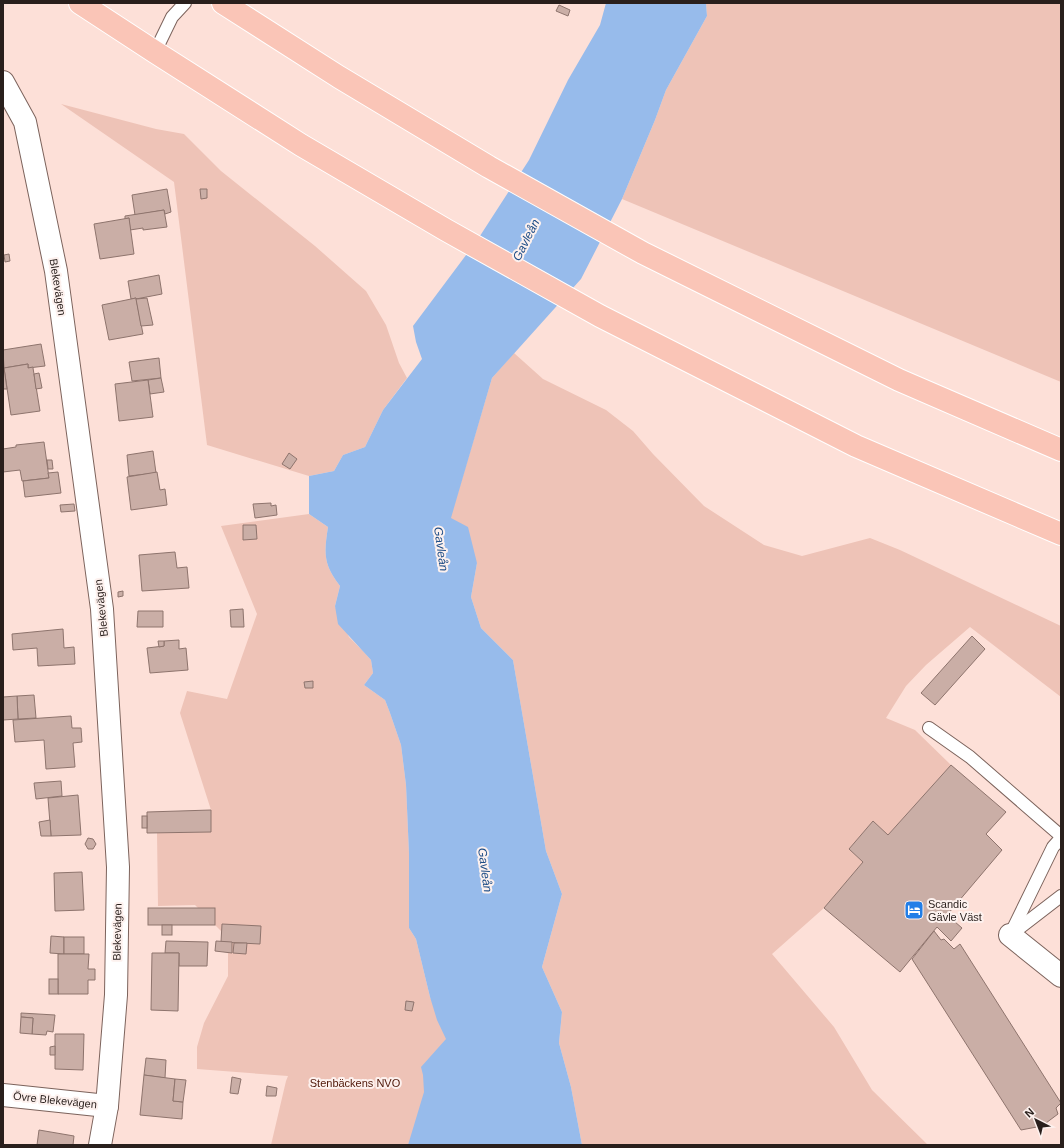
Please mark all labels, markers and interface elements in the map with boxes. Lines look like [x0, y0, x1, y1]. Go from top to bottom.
water label: Gavleån [510, 217, 543, 263]
street label: Blekevägen [48, 258, 68, 316]
water label: Gavleån [431, 526, 451, 572]
street label: Blekevägen [92, 579, 110, 637]
water label: Gavleån [475, 847, 495, 893]
place label: Scandic Gävle Väst [928, 898, 982, 923]
hotel icon: Scandic Gävle Väst [903, 899, 925, 921]
street label: Blekevägen [110, 903, 124, 961]
park label: Stenbäckens NVO [310, 1077, 401, 1089]
street label: Övre Blekevägen [12, 1090, 98, 1110]
north arrow [1016, 1100, 1056, 1140]
text: N [1022, 1105, 1036, 1120]

